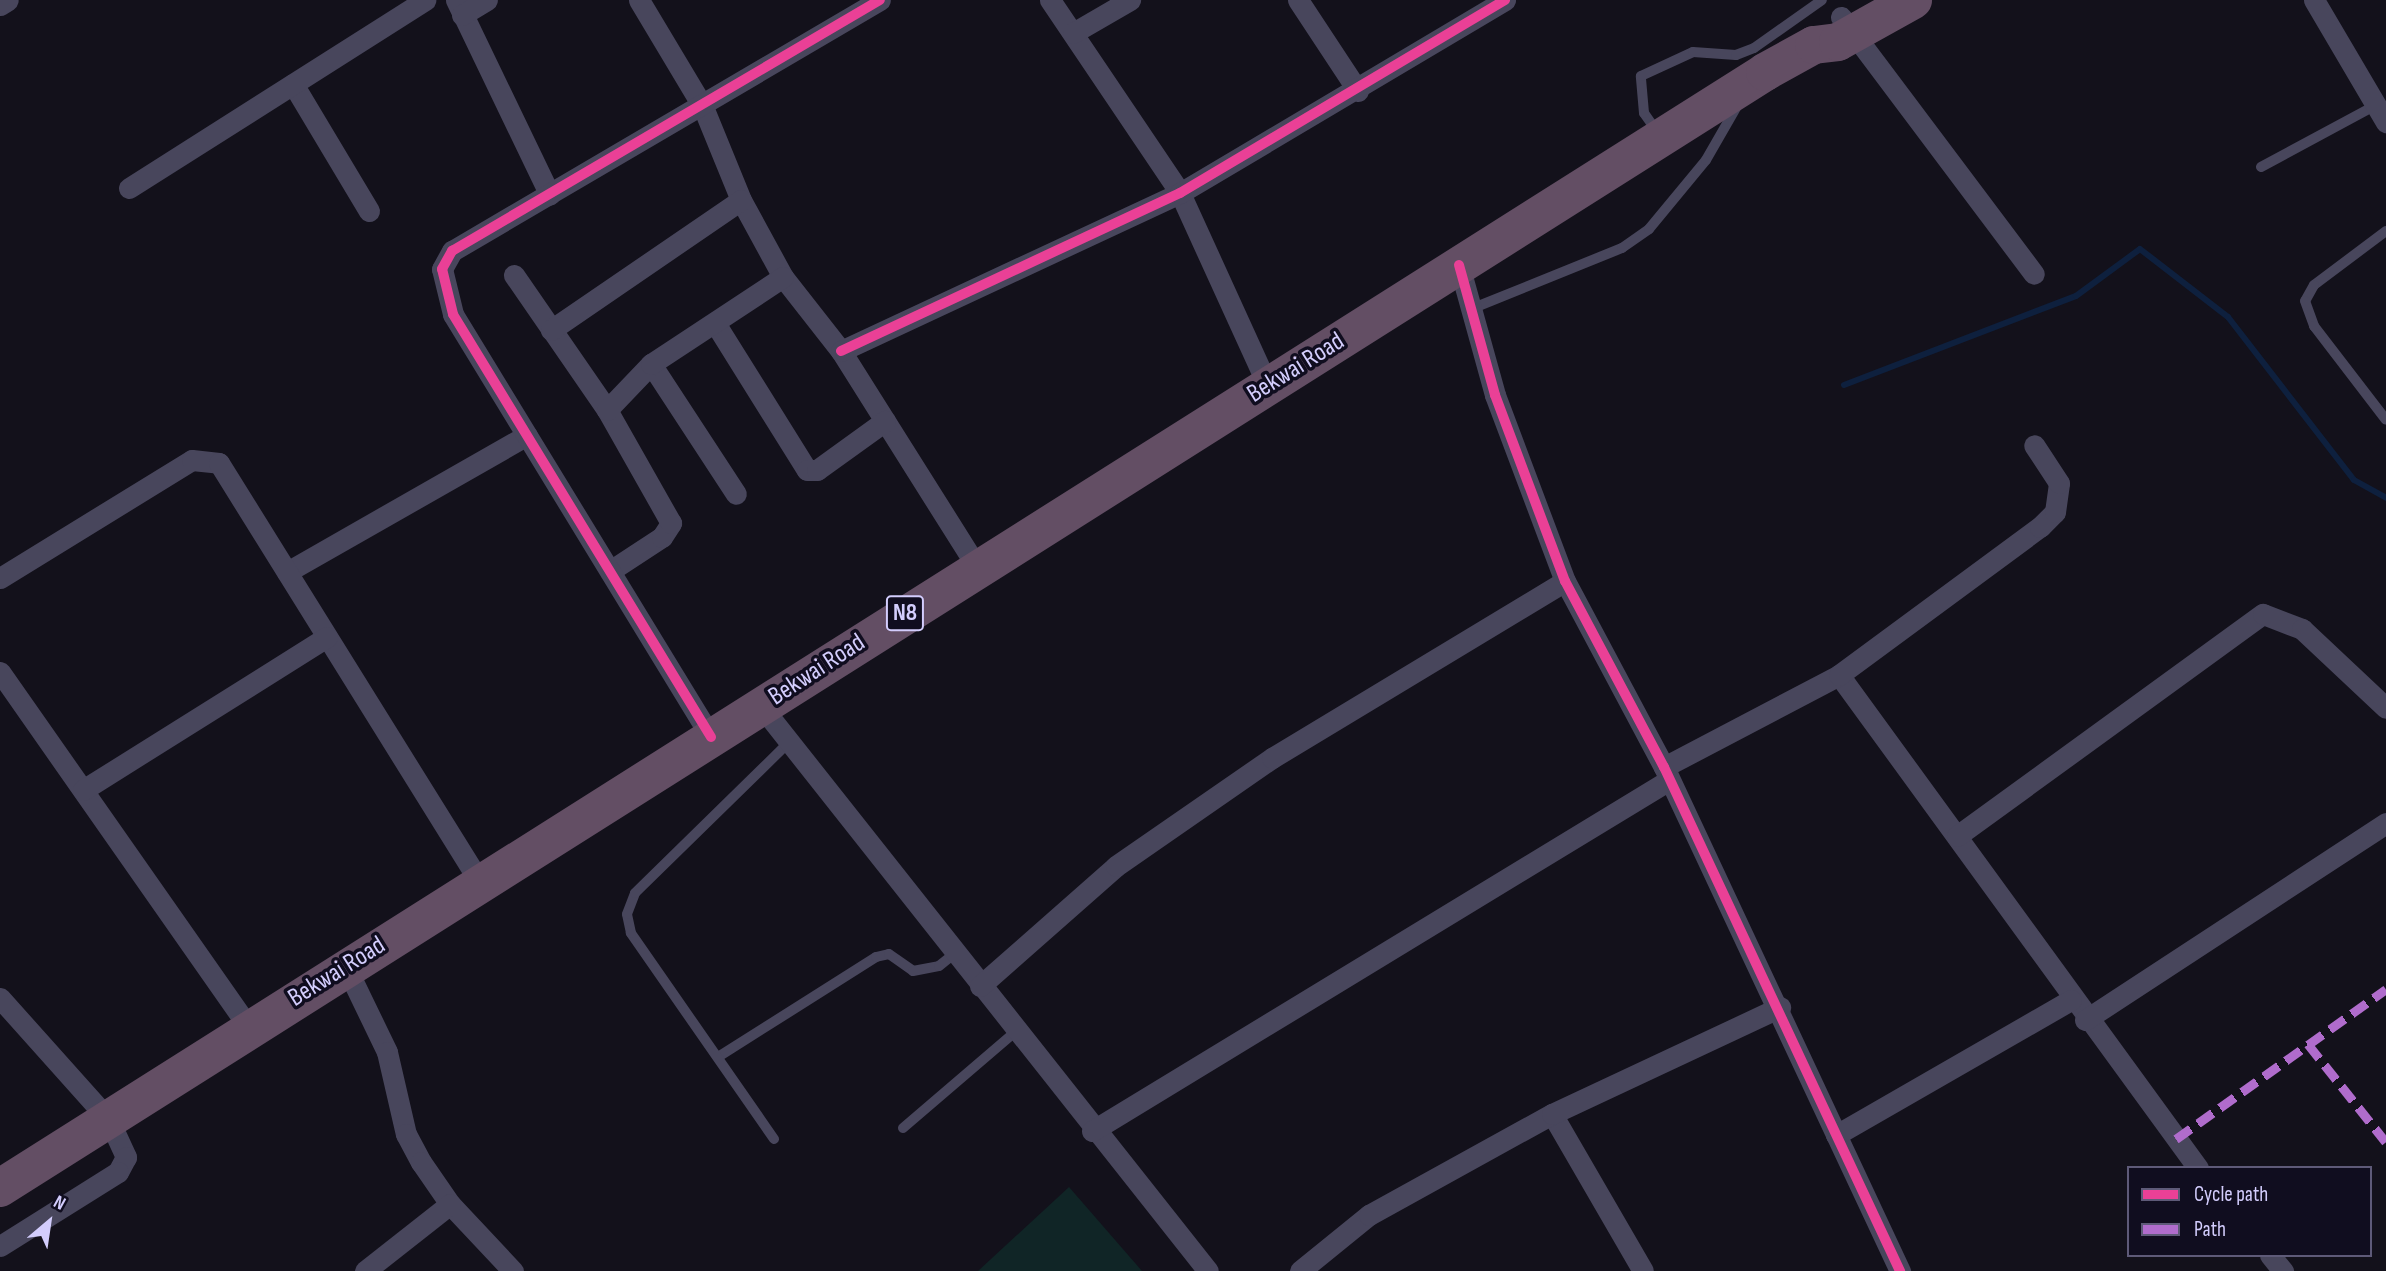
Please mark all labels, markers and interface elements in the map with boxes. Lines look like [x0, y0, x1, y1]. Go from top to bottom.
street label: Bekwai Road [1242, 326, 1350, 410]
road number: N8 [886, 592, 924, 634]
street label: Bekwai Road [763, 627, 871, 713]
street label: Bekwai Road [283, 930, 391, 1014]
legend [2127, 1166, 2372, 1257]
text: Cycle path [2194, 1182, 2268, 1207]
north arrow [14, 1187, 84, 1257]
text: N [49, 1191, 69, 1216]
text: Path [2194, 1217, 2226, 1242]

